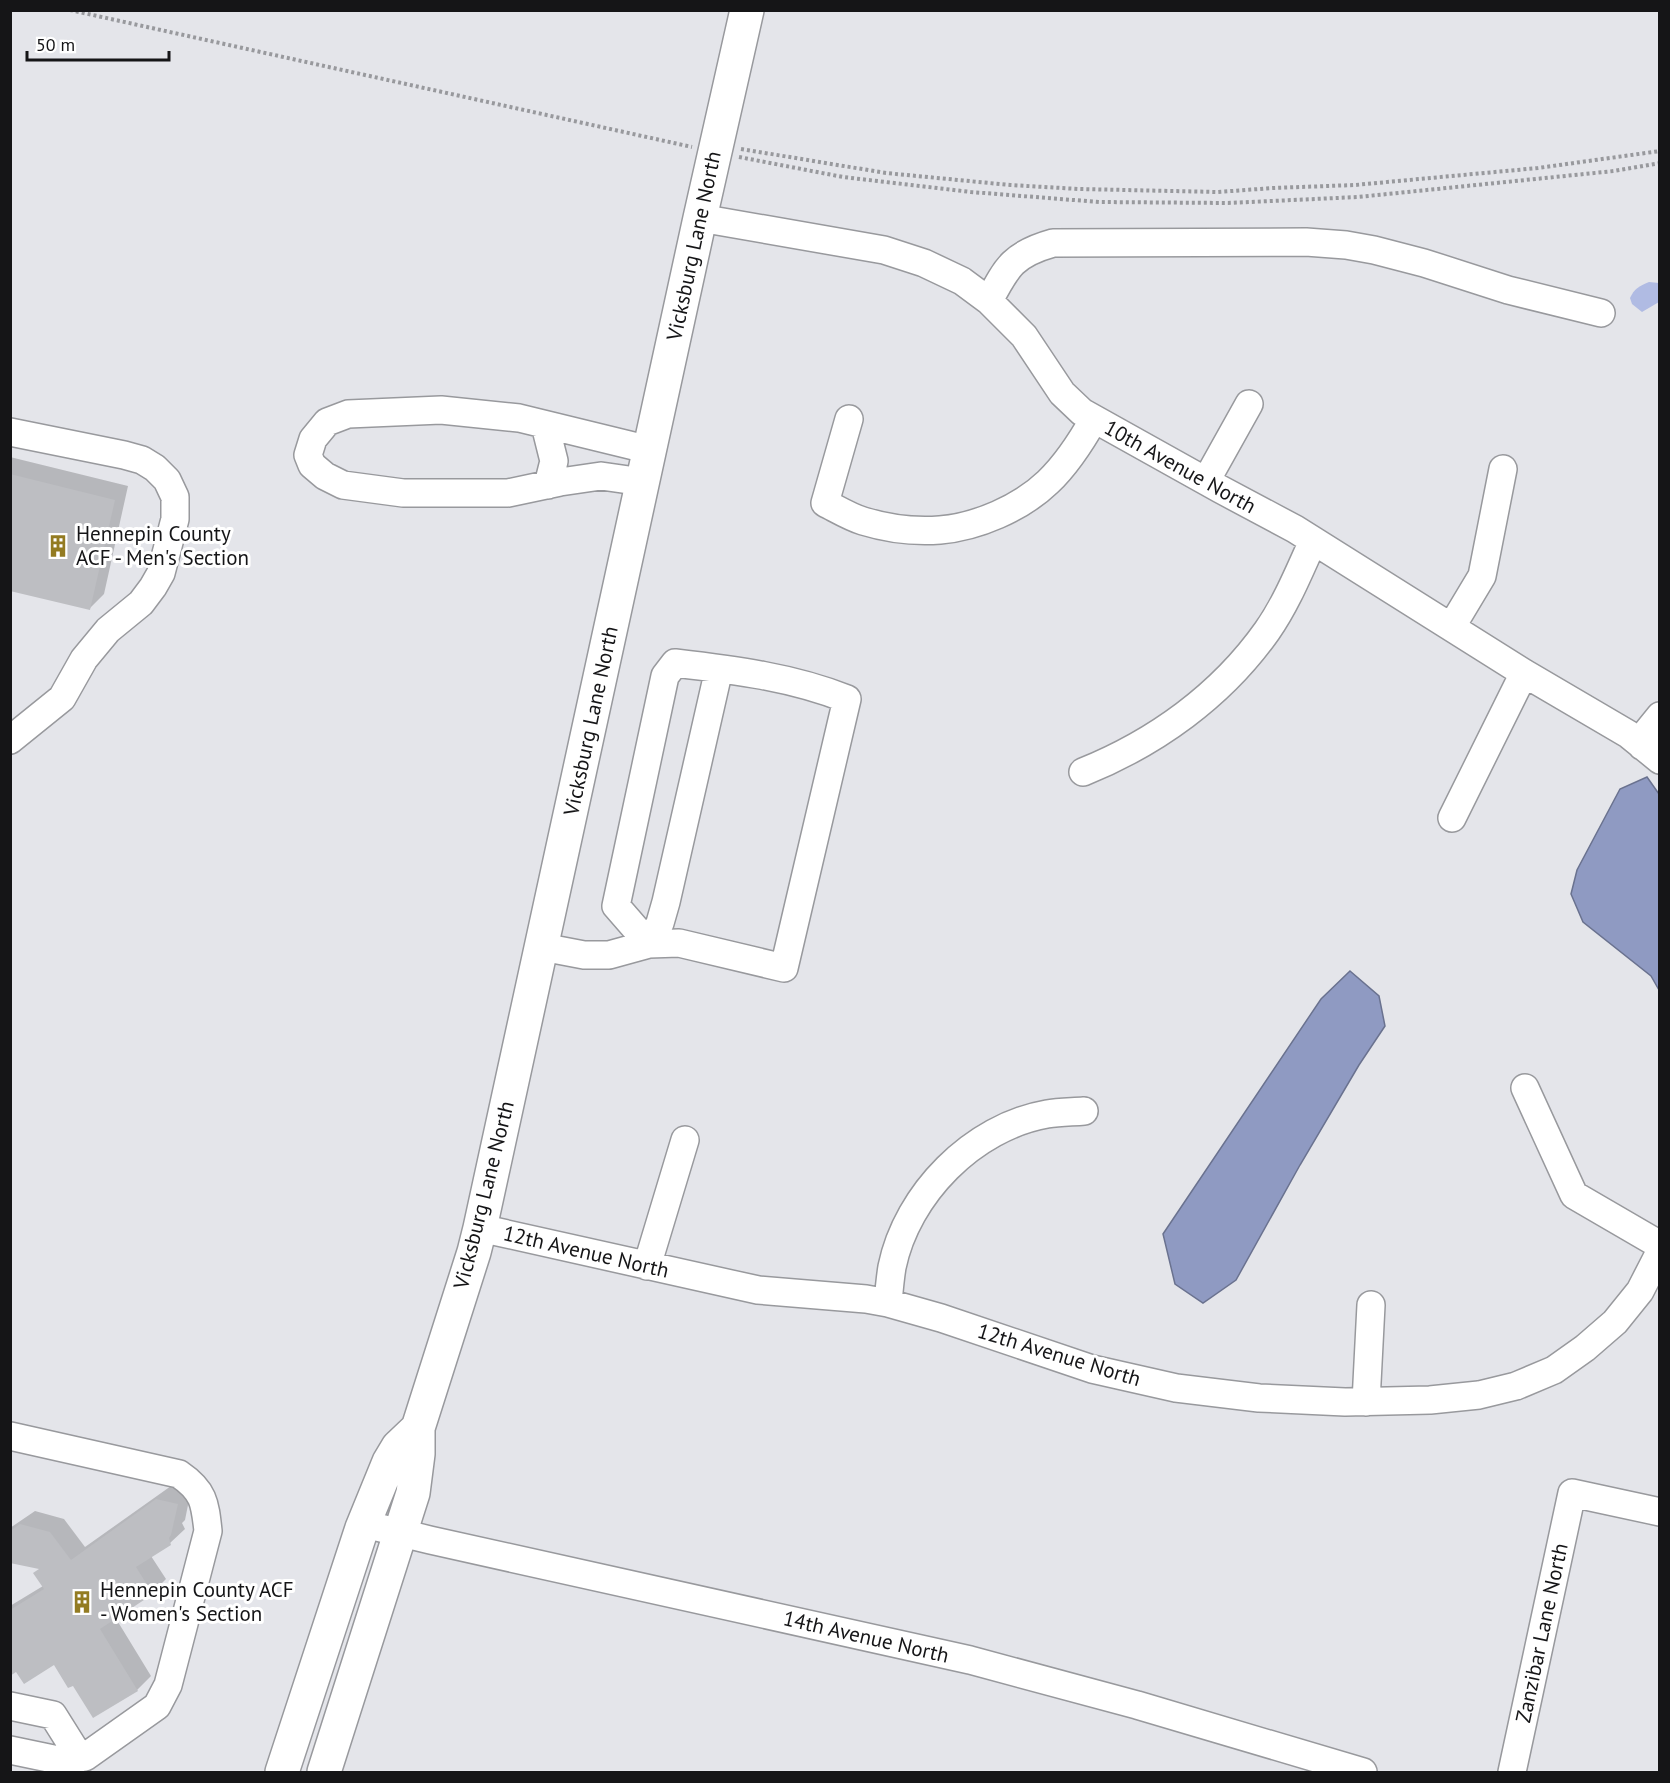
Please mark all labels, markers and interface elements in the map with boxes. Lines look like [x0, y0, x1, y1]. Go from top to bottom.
scale bar [27, 24, 170, 62]
text: 50 m [36, 33, 75, 56]
street label: Vicksburg Lane North [660, 149, 727, 344]
street label: 10th Avenue North [1100, 414, 1261, 519]
place label: Hennepin County ACF - Men's Section [76, 520, 249, 571]
building icon: Hennepin County ACF - Men's Section [45, 533, 71, 559]
street label: Vicksburg Lane North [557, 624, 624, 819]
street label: Vicksburg Lane North [447, 1098, 520, 1293]
street label: 12th Avenue North [501, 1219, 672, 1284]
street label: 12th Avenue North [974, 1317, 1144, 1392]
street label: Zanzibar Lane North [1509, 1541, 1574, 1725]
place label: Hennepin County ACF - Women's Section [100, 1576, 294, 1627]
building icon: Hennepin County ACF - Women's Section [69, 1589, 95, 1615]
street label: 14th Avenue North [781, 1604, 952, 1669]

